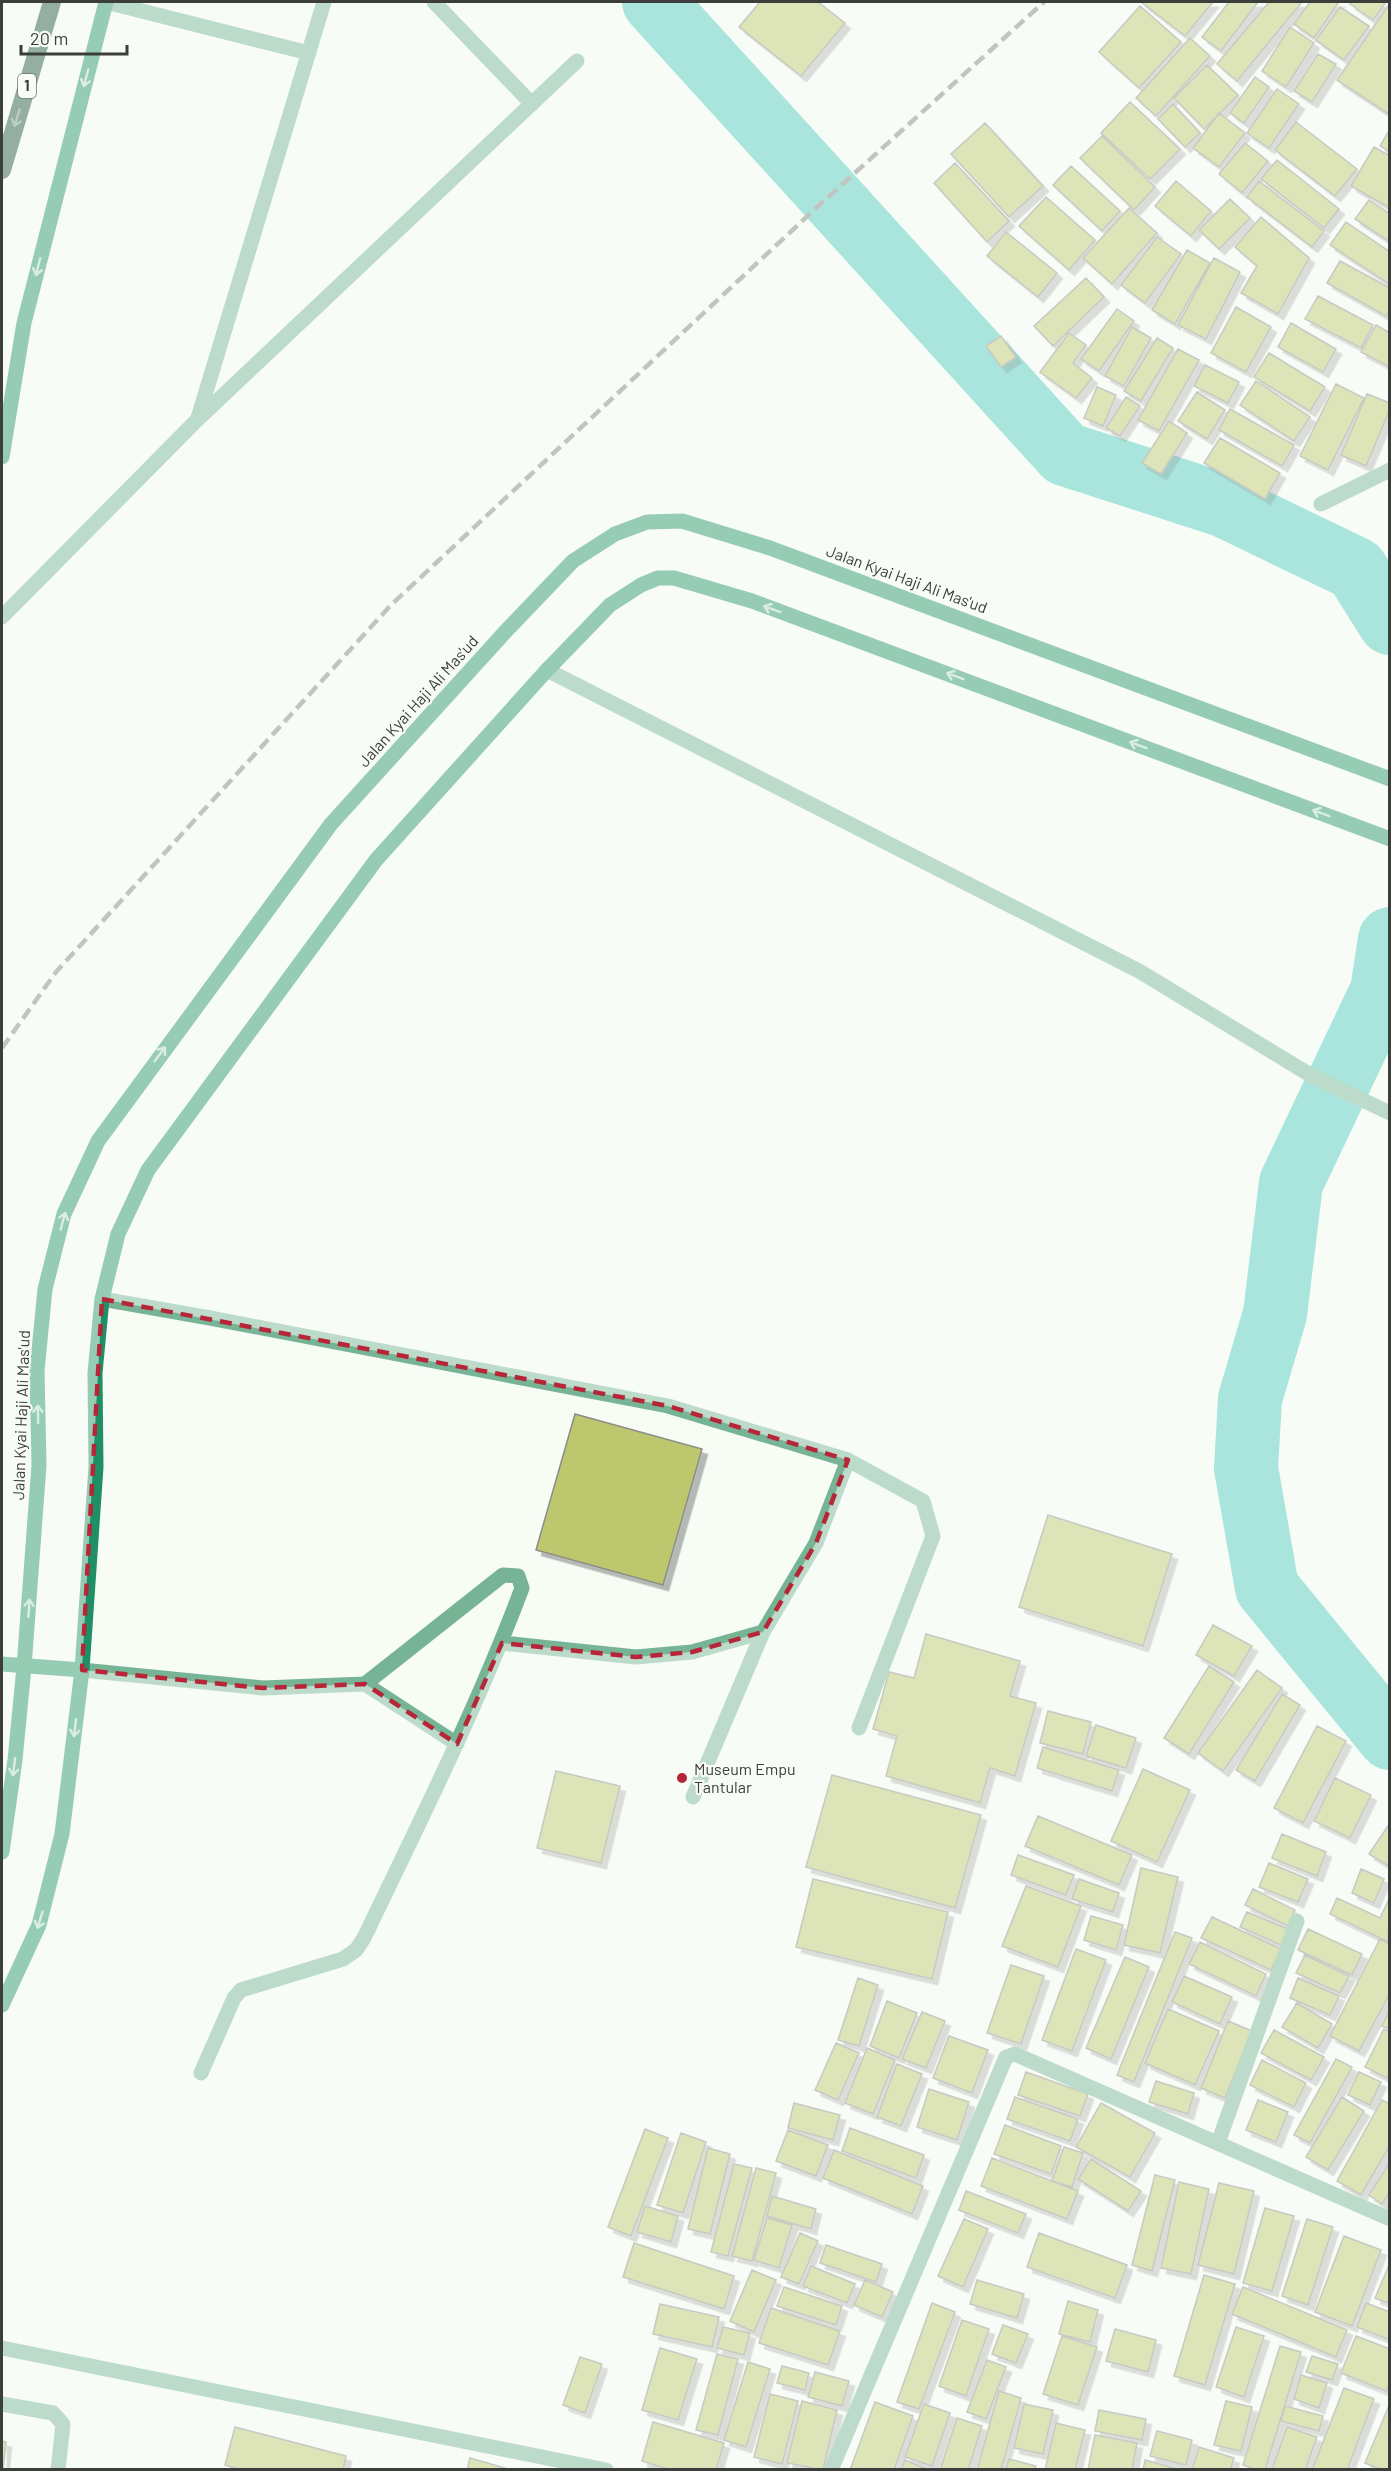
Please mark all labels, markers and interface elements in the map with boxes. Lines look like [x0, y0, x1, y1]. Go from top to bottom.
scale bar [21, 18, 128, 56]
text: 20 m [30, 27, 68, 49]
one-way arrow [80, 69, 91, 88]
road number: 1 [18, 74, 36, 98]
one-way arrow [11, 108, 22, 127]
one-way arrow [32, 258, 44, 277]
street label: Jalan Kyai Haji Ali Mas'ud [824, 541, 990, 617]
one-way arrow [764, 603, 782, 614]
street label: Jalan Kyai Haji Ali Mas'ud [354, 631, 482, 770]
one-way arrow [947, 670, 965, 681]
one-way arrow [1129, 738, 1148, 749]
one-way arrow [1312, 807, 1330, 818]
one-way arrow [154, 1046, 167, 1062]
one-way arrow [58, 1212, 69, 1231]
street label: Jalan Kyai Haji Ali Mas'ud [8, 1330, 33, 1500]
one-way arrow [32, 1404, 44, 1424]
one-way arrow [23, 1599, 34, 1619]
one-way arrow [69, 1718, 80, 1738]
one-way arrow [8, 1756, 19, 1776]
place label: Museum Empu Tantular [694, 1759, 796, 1796]
marker: Museum Empu Tantular [675, 1771, 689, 1785]
one-way arrow [33, 1910, 44, 1929]

